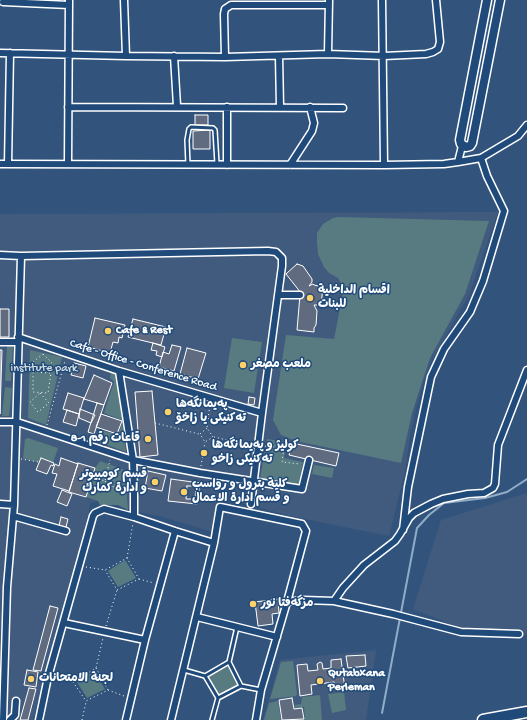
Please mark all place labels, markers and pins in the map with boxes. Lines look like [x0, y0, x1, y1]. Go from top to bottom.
place label: اقسام الداخلیة للبنات [318, 284, 390, 312]
marker: اقسام الداخلیة للبنات [305, 293, 315, 303]
place label: Cafe & Rest [116, 324, 172, 338]
marker: Cafe & Rest [103, 326, 113, 336]
place label: ملعب مصغر [251, 358, 311, 372]
marker: ملعب مصغر [238, 360, 248, 370]
place label: پەیمانگەها تەکنیکی یا زاخۆ [176, 398, 246, 426]
marker: پەیمانگەها تەکنیکی یا زاخۆ [163, 407, 173, 417]
place label: قاعات رقم 1-8 [71, 432, 140, 446]
marker: قاعات رقم 1-8 [143, 434, 153, 444]
place label: كوليژ و په‌يمانگه‌ها ته‌كنيكى زاخو [212, 439, 298, 467]
marker: كوليژ و په‌يمانگه‌ها ته‌كنيكى زاخو [199, 448, 209, 458]
place label: قسم کومبیوتر و ادارة كمارك [80, 468, 147, 496]
marker: قسم کومبیوتر و ادارة كمارك [150, 477, 160, 487]
place label: كلية بترول و رواسب و قسم ادارة الاعمال [192, 478, 290, 506]
marker: كلية بترول و رواسب و قسم ادارة الاعمال [179, 487, 189, 497]
place label: مزگەفتا نور [261, 597, 313, 611]
marker: مزگەفتا نور [248, 599, 258, 609]
place label: Qutabxana Perleman [328, 667, 385, 695]
place label: لجنة الامتحانات [39, 672, 113, 686]
marker: لجنة الامتحانات [26, 674, 36, 684]
marker: Qutabxana Perleman [315, 676, 325, 686]

